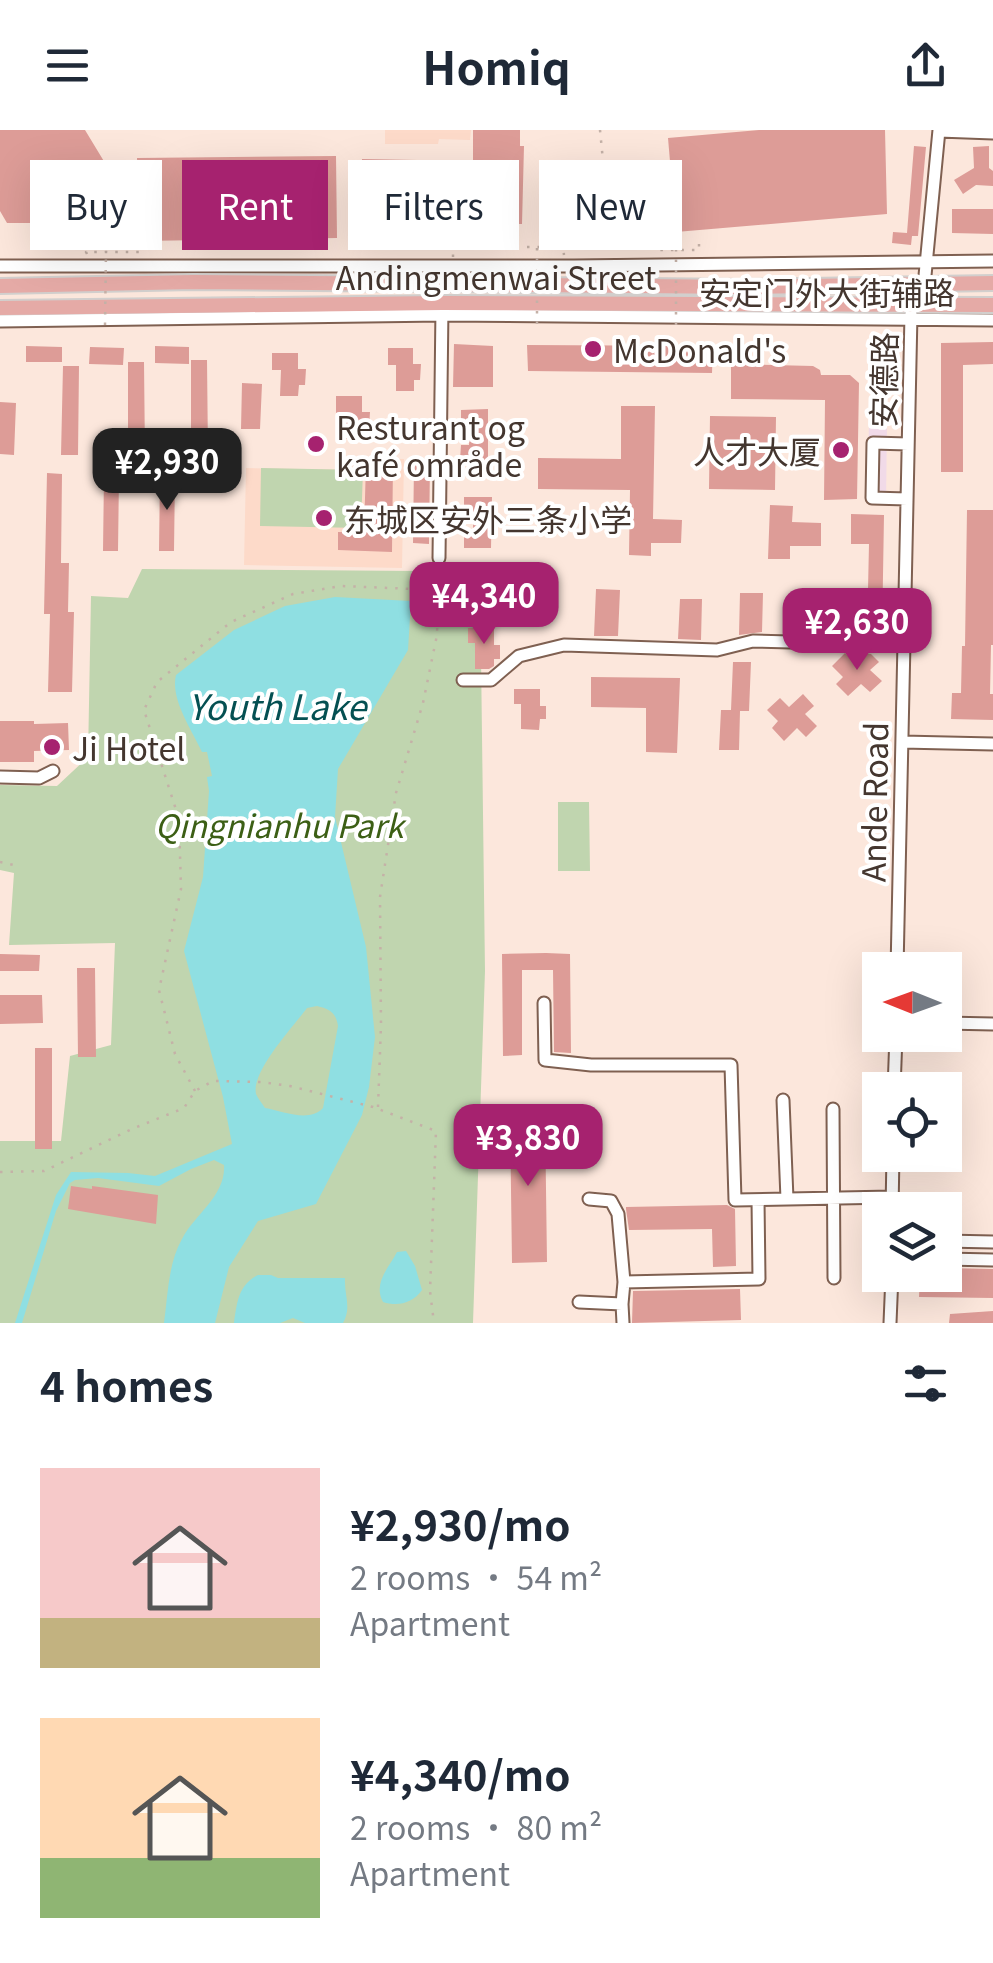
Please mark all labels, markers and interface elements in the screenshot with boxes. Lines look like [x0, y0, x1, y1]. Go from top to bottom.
text: Homiq [422, 33, 571, 98]
icon: menu [40, 38, 95, 93]
icon: share [898, 38, 953, 93]
chip: Buy [30, 160, 162, 250]
chip: Rent [182, 160, 328, 250]
chip: Filters [348, 160, 519, 250]
chip: New [539, 160, 682, 250]
street label: Andingmenwai Street [336, 253, 656, 299]
street label: 安定门外大街辅路 [699, 268, 955, 314]
place label: McDonald's [613, 326, 786, 372]
street label: 安德路 [858, 332, 906, 428]
marker: McDonald's [582, 338, 604, 360]
place label: Resturant og kafé område [336, 403, 525, 486]
place label: 人才大厦 [693, 427, 821, 473]
pin: ¥2,930 [86, 428, 248, 513]
marker: Resturant og kafé område [305, 433, 327, 455]
text: ¥2,930 [115, 437, 219, 483]
marker: 人才大厦 [830, 439, 852, 461]
place label: 东城区安外三条小学 [344, 495, 632, 541]
marker: 东城区安外三条小学 [313, 507, 335, 529]
pin: ¥4,340 [403, 562, 565, 647]
text: ¥4,340 [432, 571, 536, 617]
pin: ¥2,630 [776, 588, 938, 673]
text: ¥2,630 [805, 597, 909, 643]
water label: Youth Lake [188, 679, 369, 730]
street label: Ande Road [849, 722, 897, 882]
place label: Ji Hotel [72, 724, 185, 770]
marker: Ji Hotel [41, 736, 63, 758]
park label: Qingnianhu Park [155, 801, 407, 847]
north arrow [862, 952, 962, 1052]
map controls [862, 952, 962, 1292]
button: locate [862, 1072, 962, 1172]
pin: ¥3,830 [447, 1104, 609, 1189]
text: ¥3,830 [476, 1113, 580, 1159]
button: layers [862, 1192, 962, 1292]
text: 4 homes [40, 1353, 213, 1414]
icon: filters [898, 1356, 953, 1411]
text: ¥2,930/mo [350, 1492, 571, 1553]
icon: home [120, 1508, 240, 1628]
text: 2 rooms · 54 m² [350, 1553, 602, 1599]
text: Apartment [350, 1599, 510, 1645]
text: ¥4,340/mo [350, 1742, 571, 1803]
icon: home [120, 1758, 240, 1878]
text: 2 rooms · 80 m² [350, 1803, 602, 1849]
text: Apartment [350, 1849, 510, 1895]

